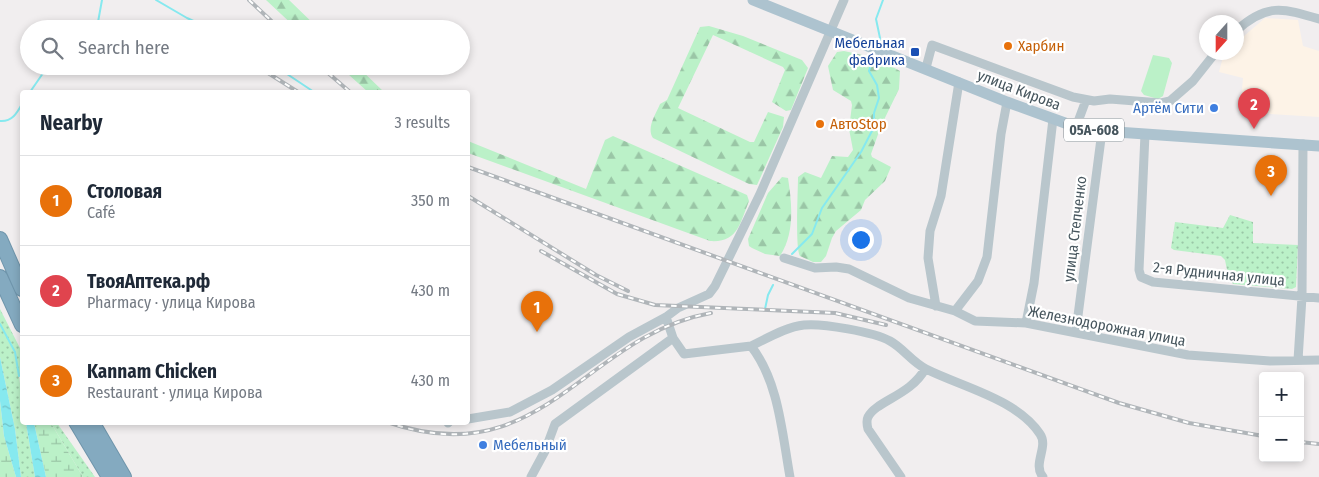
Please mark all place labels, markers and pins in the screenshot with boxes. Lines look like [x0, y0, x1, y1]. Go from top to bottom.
place label: Мебельная фабрика [834, 34, 905, 69]
place label: Харбин [1018, 37, 1064, 55]
marker: Харбин [1002, 40, 1014, 52]
marker: Мебельная фабрика [909, 46, 921, 58]
pin: 2 [1238, 88, 1270, 129]
place label: Артём Сити [1133, 99, 1204, 117]
marker: Артём Сити [1208, 102, 1220, 114]
place label: АвтоStop [830, 115, 887, 133]
marker: АвтоStop [814, 118, 826, 130]
pin: 3 [1255, 155, 1287, 196]
pin: 1 [521, 291, 553, 332]
place label: Мебельный [493, 436, 567, 454]
marker: Мебельный [477, 439, 489, 451]

